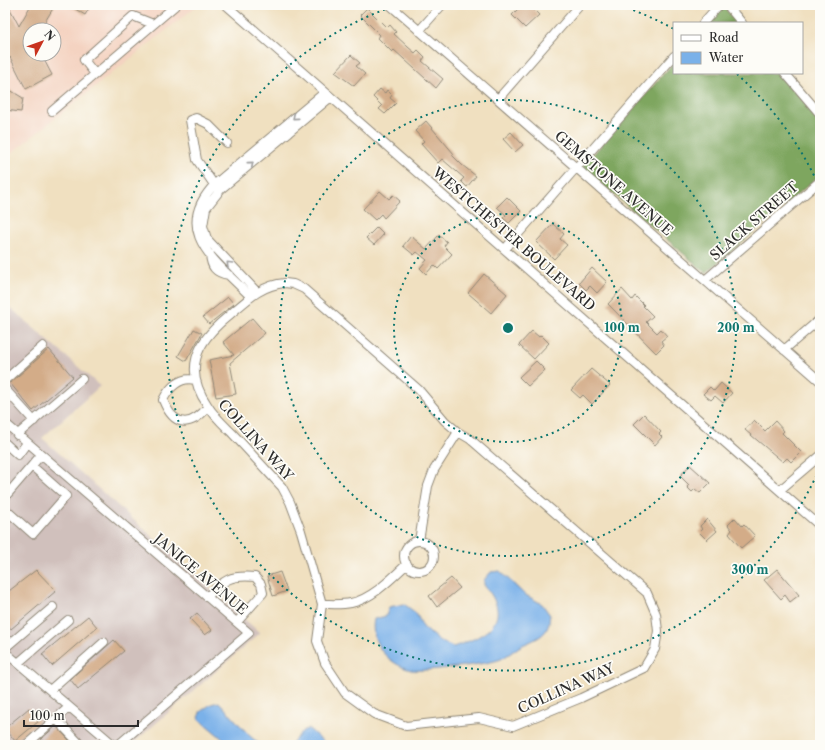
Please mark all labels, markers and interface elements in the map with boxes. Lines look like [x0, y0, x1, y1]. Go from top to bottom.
north arrow [22, 22, 62, 62]
legend [673, 22, 803, 74]
text: N [41, 27, 58, 44]
text: Road [709, 30, 739, 45]
text: Water [708, 50, 743, 65]
one-way arrow [292, 112, 300, 119]
street label: GEMSTONE AVENUE [551, 127, 677, 239]
one-way arrow [247, 161, 254, 168]
street label: WESTCHESTER BOULEVARD [428, 163, 599, 315]
street label: SLACK STREET [706, 177, 802, 264]
one-way arrow [227, 261, 234, 269]
text: 100 m [604, 320, 640, 335]
text: 200 m [717, 320, 755, 335]
centre of rings [501, 321, 515, 335]
street label: COLLINA WAY [215, 395, 298, 485]
street label: JANICE AVENUE [149, 528, 251, 618]
text: 300 m [731, 562, 769, 577]
street label: COLLINA WAY [515, 658, 618, 717]
scale bar [24, 702, 138, 728]
text: 100 m [30, 708, 65, 723]

